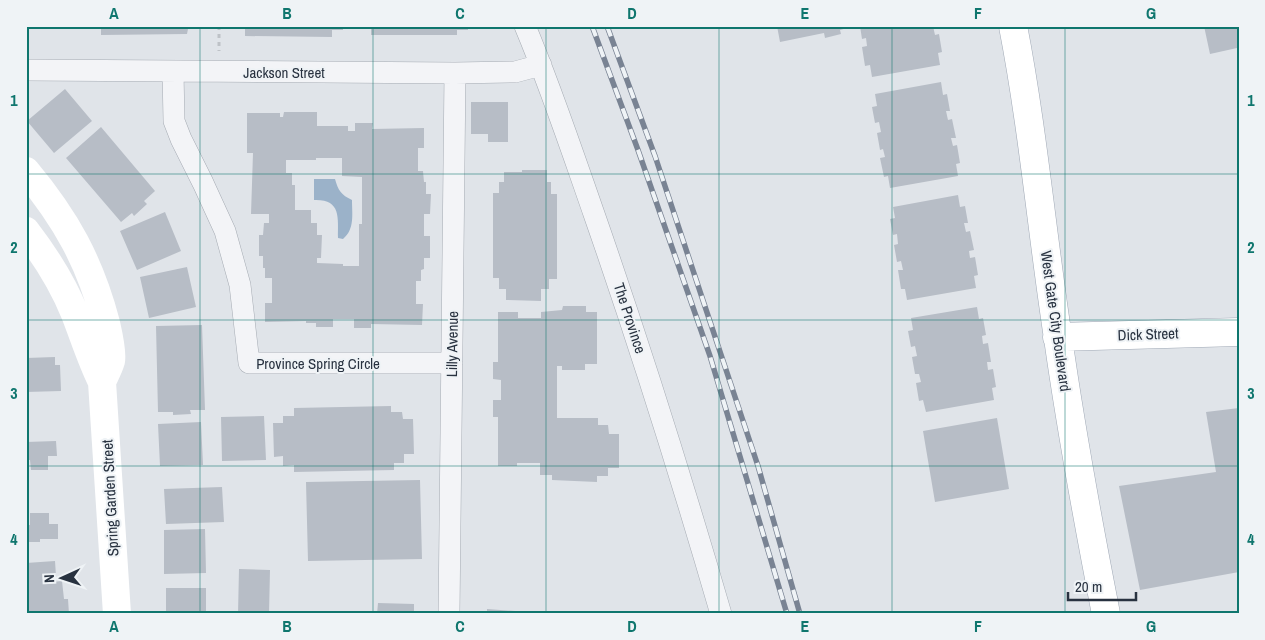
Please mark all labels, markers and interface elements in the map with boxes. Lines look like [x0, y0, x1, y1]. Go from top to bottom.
text: A [109, 2, 119, 24]
text: B [282, 2, 292, 24]
text: C [455, 2, 465, 24]
text: D [627, 2, 637, 24]
text: E [801, 2, 810, 24]
text: F [974, 2, 982, 24]
text: G [1146, 2, 1156, 24]
street label: Jackson Street [243, 62, 325, 83]
text: 1 [10, 89, 18, 111]
text: 1 [1247, 89, 1255, 111]
text: 2 [10, 236, 18, 258]
text: 2 [1247, 236, 1255, 258]
street label: West Gate City Boulevard [1036, 249, 1076, 393]
street label: The Province [609, 280, 651, 356]
street label: Lilly Avenue [441, 311, 463, 377]
street label: Dick Street [1117, 322, 1179, 346]
street label: Province Spring Circle [256, 353, 380, 374]
text: 3 [10, 382, 18, 404]
text: 3 [1247, 382, 1255, 404]
street label: Spring Garden Street [96, 438, 124, 557]
text: 4 [10, 528, 18, 550]
text: 4 [1247, 528, 1255, 550]
north arrow [38, 552, 88, 602]
scale bar [1068, 570, 1135, 602]
text: N [40, 574, 58, 583]
text: 20 m [1075, 576, 1102, 597]
text: A [109, 615, 119, 637]
text: B [282, 615, 292, 637]
text: C [455, 615, 465, 637]
text: D [627, 615, 637, 637]
text: E [801, 615, 810, 637]
text: F [974, 615, 982, 637]
text: G [1146, 615, 1156, 637]

